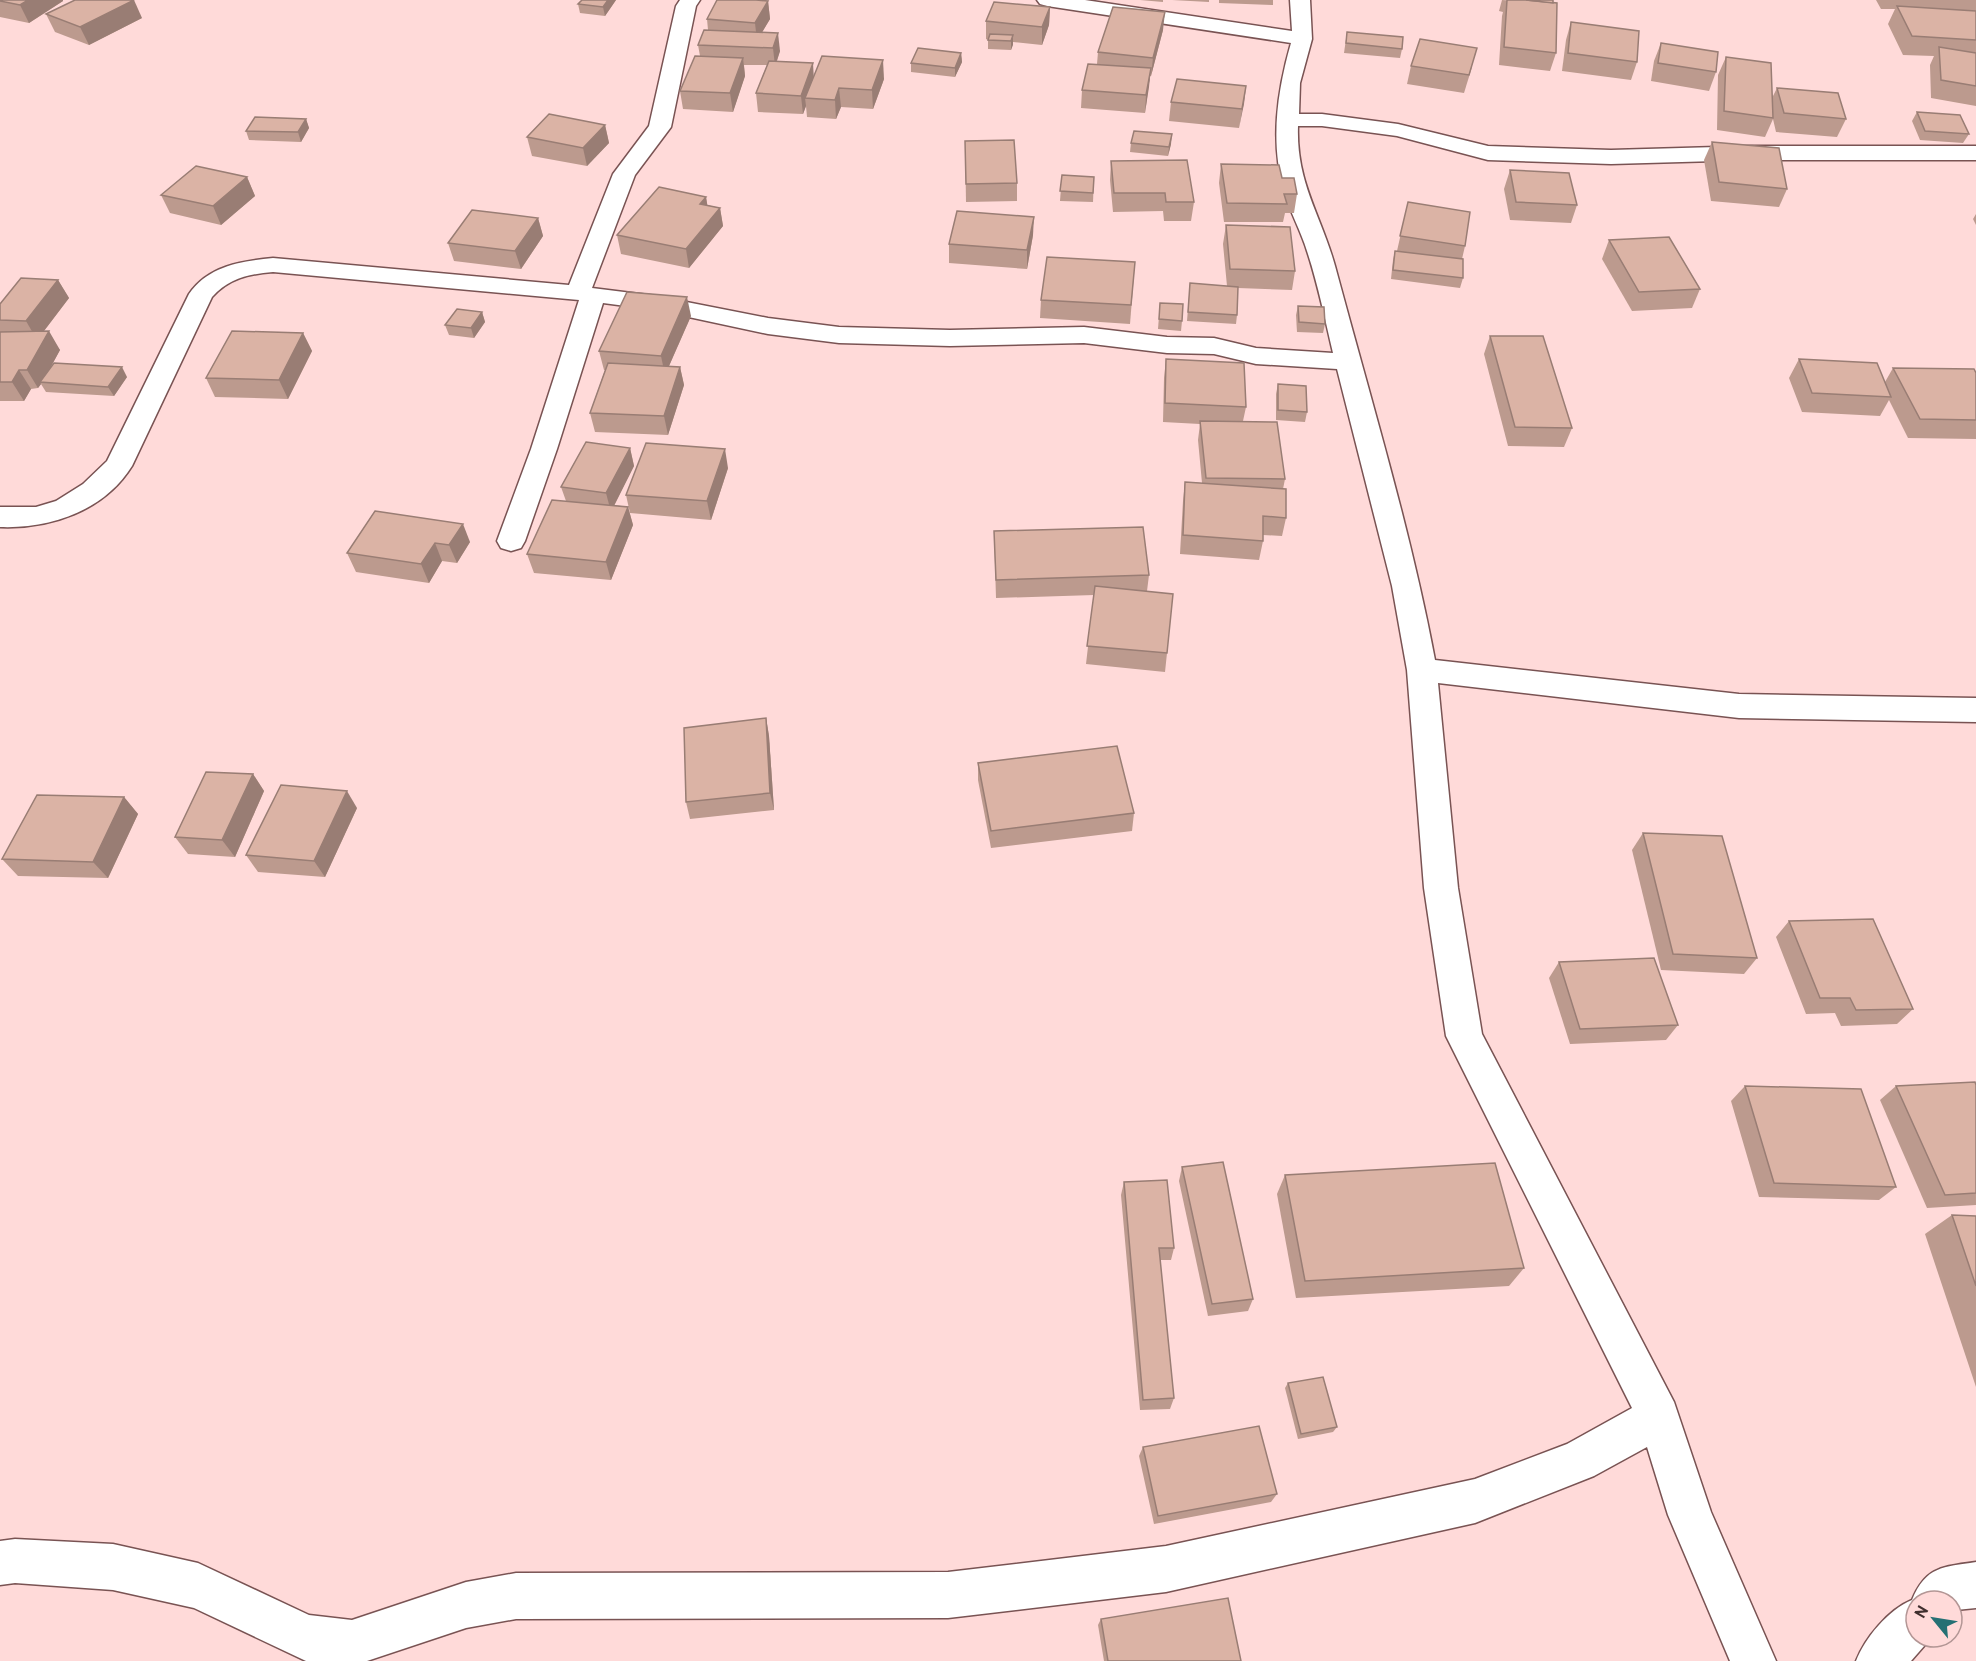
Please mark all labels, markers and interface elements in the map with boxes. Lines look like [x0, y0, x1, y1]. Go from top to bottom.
north arrow [1904, 1589, 1964, 1649]
text: N [1911, 1603, 1934, 1622]

